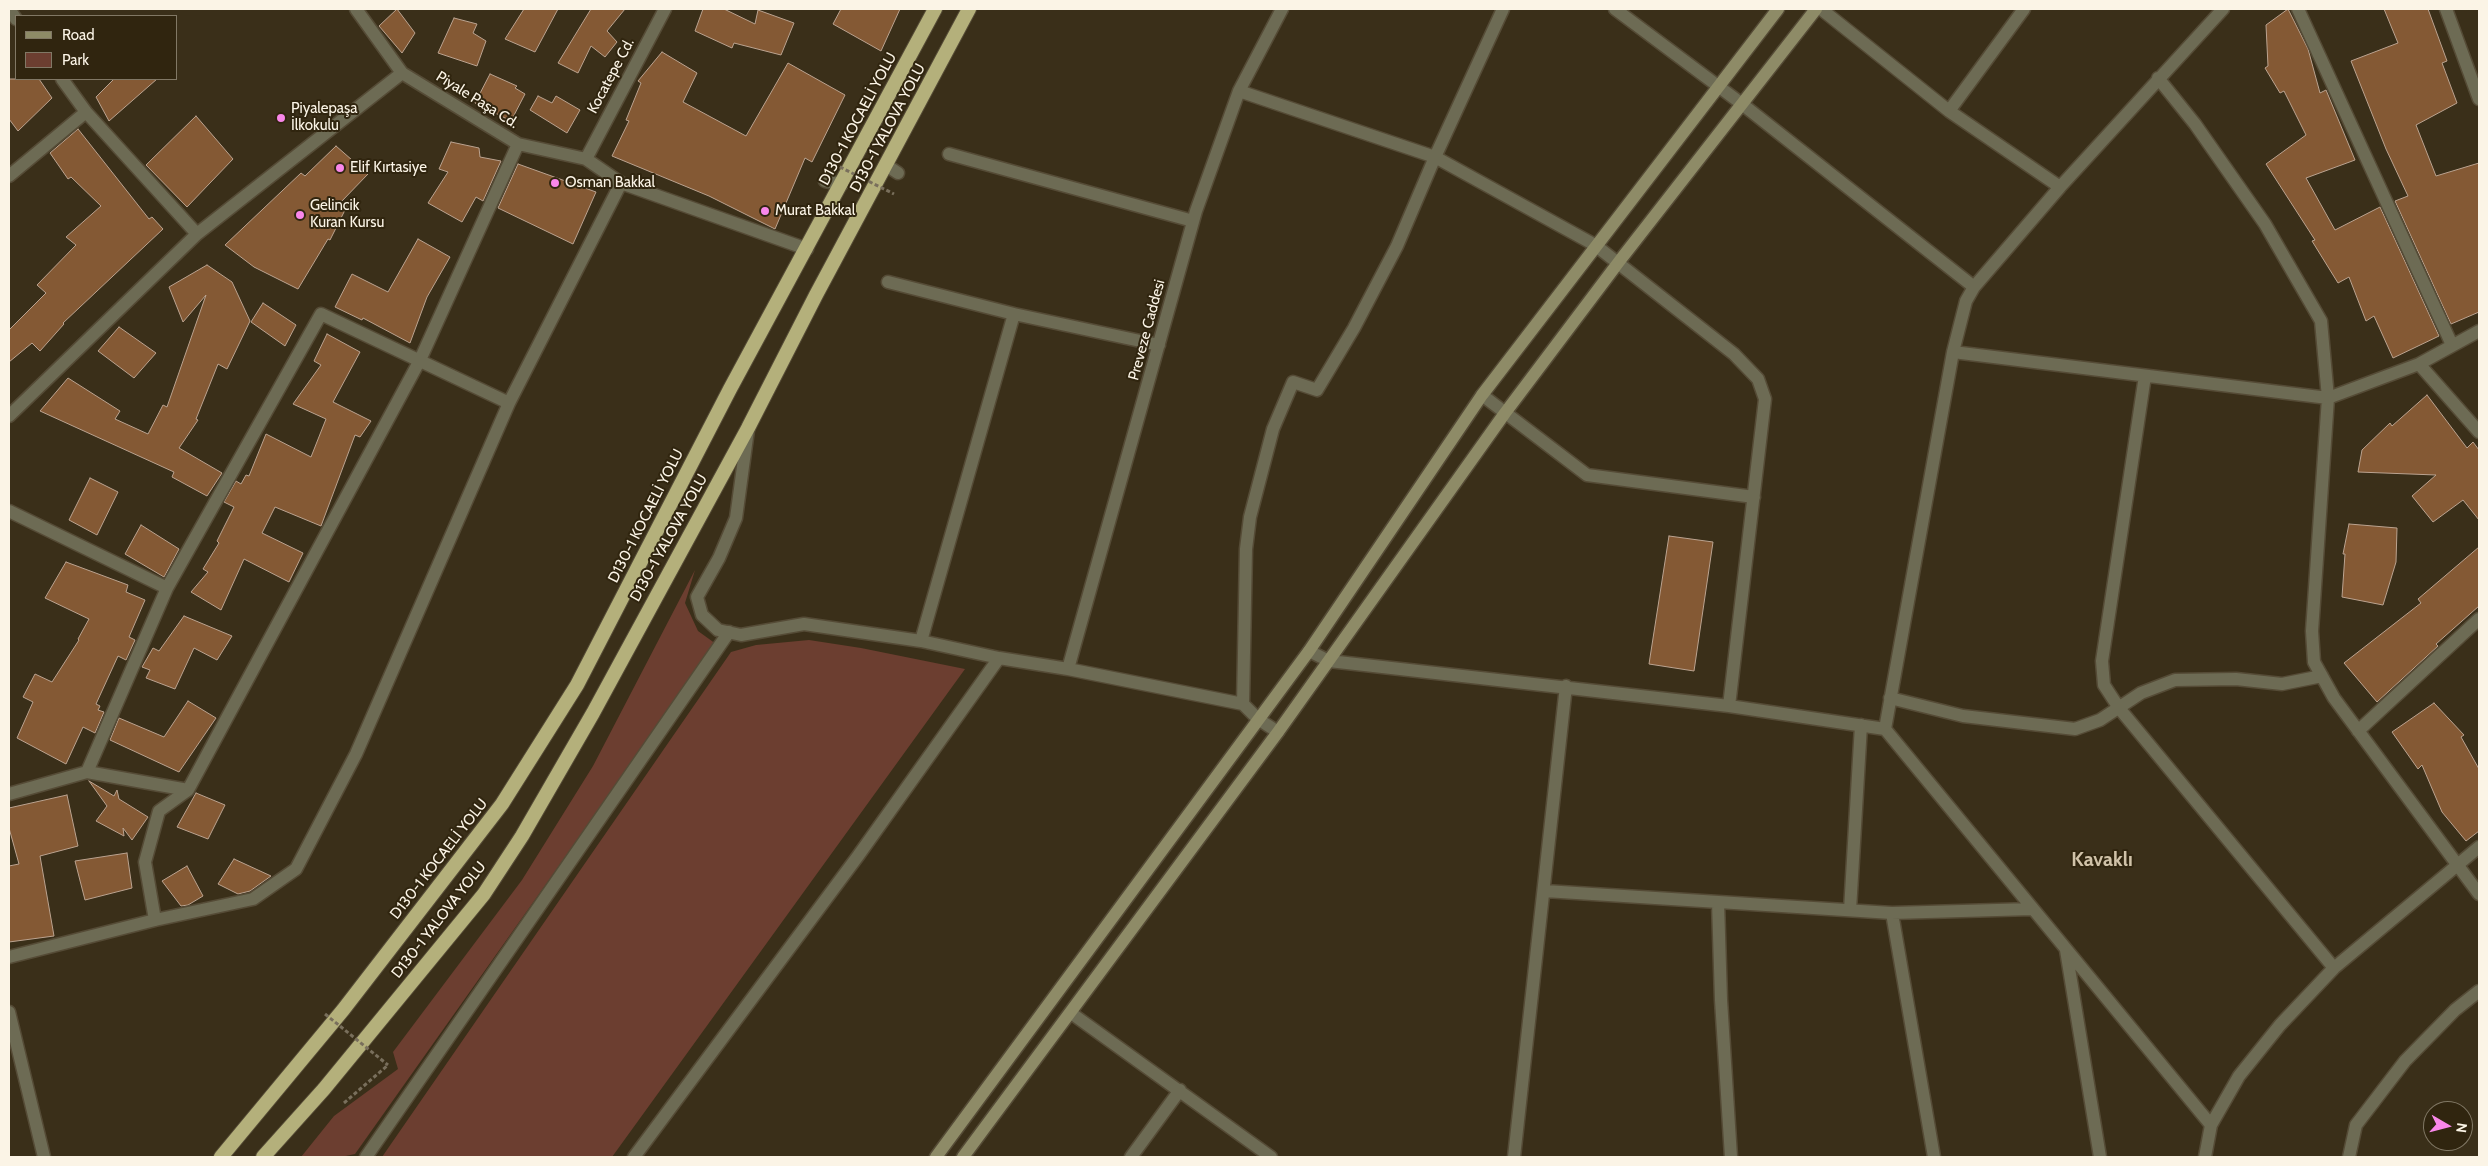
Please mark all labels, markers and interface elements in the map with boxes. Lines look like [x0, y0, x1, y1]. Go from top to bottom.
legend [15, 15, 178, 80]
text: Road [62, 26, 95, 44]
street label: Kocatepe Cd. [584, 35, 638, 117]
street label: D130-1 KOCAELİ YOLU [815, 50, 901, 188]
text: Park [62, 51, 89, 69]
street label: D130-1 YALOVA YOLU [847, 61, 929, 195]
street label: Piyale Paşa Cd. [432, 68, 522, 132]
place label: Piyalepaşa İlkokulu [291, 100, 357, 135]
marker: Piyalepaşa İlkokulu [275, 112, 287, 124]
place label: Elif Kırtasiye [350, 159, 427, 177]
marker: Elif Kırtasiye [334, 162, 346, 174]
place label: Osman Bakkal [565, 174, 655, 192]
marker: Osman Bakkal [549, 177, 561, 189]
place label: Gelincik Kuran Kursu [310, 197, 384, 232]
place label: Murat Bakkal [775, 202, 855, 220]
marker: Murat Bakkal [759, 205, 771, 217]
marker: Gelincik Kuran Kursu [294, 209, 306, 221]
street label: Preveze Caddesi [1125, 278, 1169, 382]
street label: D130-1 KOCAELİ YOLU [604, 446, 688, 586]
street label: D130-1 YALOVA YOLU [626, 471, 712, 605]
street label: D130-1 KOCAELİ YOLU [386, 795, 492, 923]
district label: Kavaklı [2071, 848, 2133, 872]
street label: D130-1 YALOVA YOLU [388, 858, 490, 982]
north arrow [2423, 1101, 2473, 1151]
text: N [2452, 1122, 2471, 1134]

